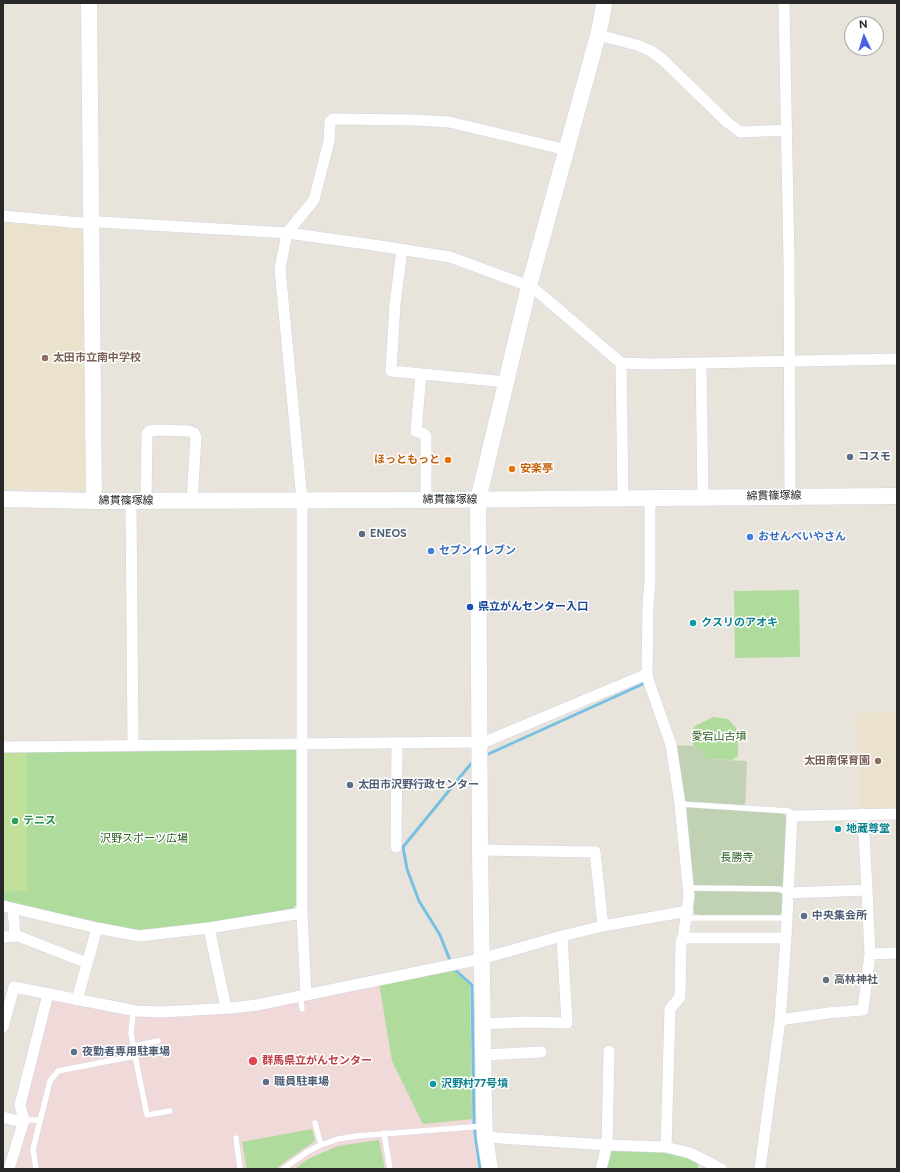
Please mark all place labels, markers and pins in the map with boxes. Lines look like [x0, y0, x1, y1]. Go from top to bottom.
place label: 太田市立南中学校 [53, 351, 141, 365]
marker: 太田市立南中学校 [40, 353, 50, 363]
place label: コスモ [858, 450, 891, 464]
marker: コスモ [845, 452, 855, 462]
place label: ほっともっと [374, 453, 440, 467]
marker: ほっともっと [443, 455, 453, 465]
place label: 安楽亭 [520, 462, 553, 476]
marker: 安楽亭 [507, 464, 517, 474]
place label: ENEOS [370, 527, 407, 541]
marker: ENEOS [357, 529, 367, 539]
place label: おせんべいやさん [758, 530, 846, 544]
marker: おせんべいやさん [745, 532, 755, 542]
place label: セブンイレブン [439, 544, 516, 558]
marker: セブンイレブン [426, 546, 436, 556]
place label: 県立がんセンター入口 [478, 600, 588, 614]
marker: 県立がんセンター入口 [465, 602, 475, 612]
place label: クスリのアオキ [701, 616, 778, 630]
marker: クスリのアオキ [688, 618, 698, 628]
place label: 太田南保育園 [804, 754, 870, 768]
marker: 太田南保育園 [873, 756, 883, 766]
place label: 太田市沢野行政センター [358, 778, 479, 792]
marker: 太田市沢野行政センター [345, 780, 355, 790]
place label: テニス [23, 814, 56, 828]
marker: テニス [10, 816, 20, 826]
place label: 地蔵尊堂 [846, 822, 890, 836]
marker: 地蔵尊堂 [833, 824, 843, 834]
place label: 中央集会所 [812, 909, 867, 923]
marker: 中央集会所 [799, 911, 809, 921]
place label: 高林神社 [834, 973, 878, 987]
marker: 高林神社 [821, 975, 831, 985]
place label: 夜勤者専用駐車場 [82, 1045, 170, 1059]
marker: 夜勤者専用駐車場 [69, 1047, 79, 1057]
place label: 群馬県立がんセンター [262, 1054, 372, 1068]
marker: 群馬県立がんセンター [247, 1055, 259, 1067]
place label: 職員駐車場 [274, 1075, 329, 1089]
marker: 職員駐車場 [261, 1077, 271, 1087]
place label: 沢野村77号墳 [441, 1077, 508, 1091]
marker: 沢野村77号墳 [428, 1079, 438, 1089]

